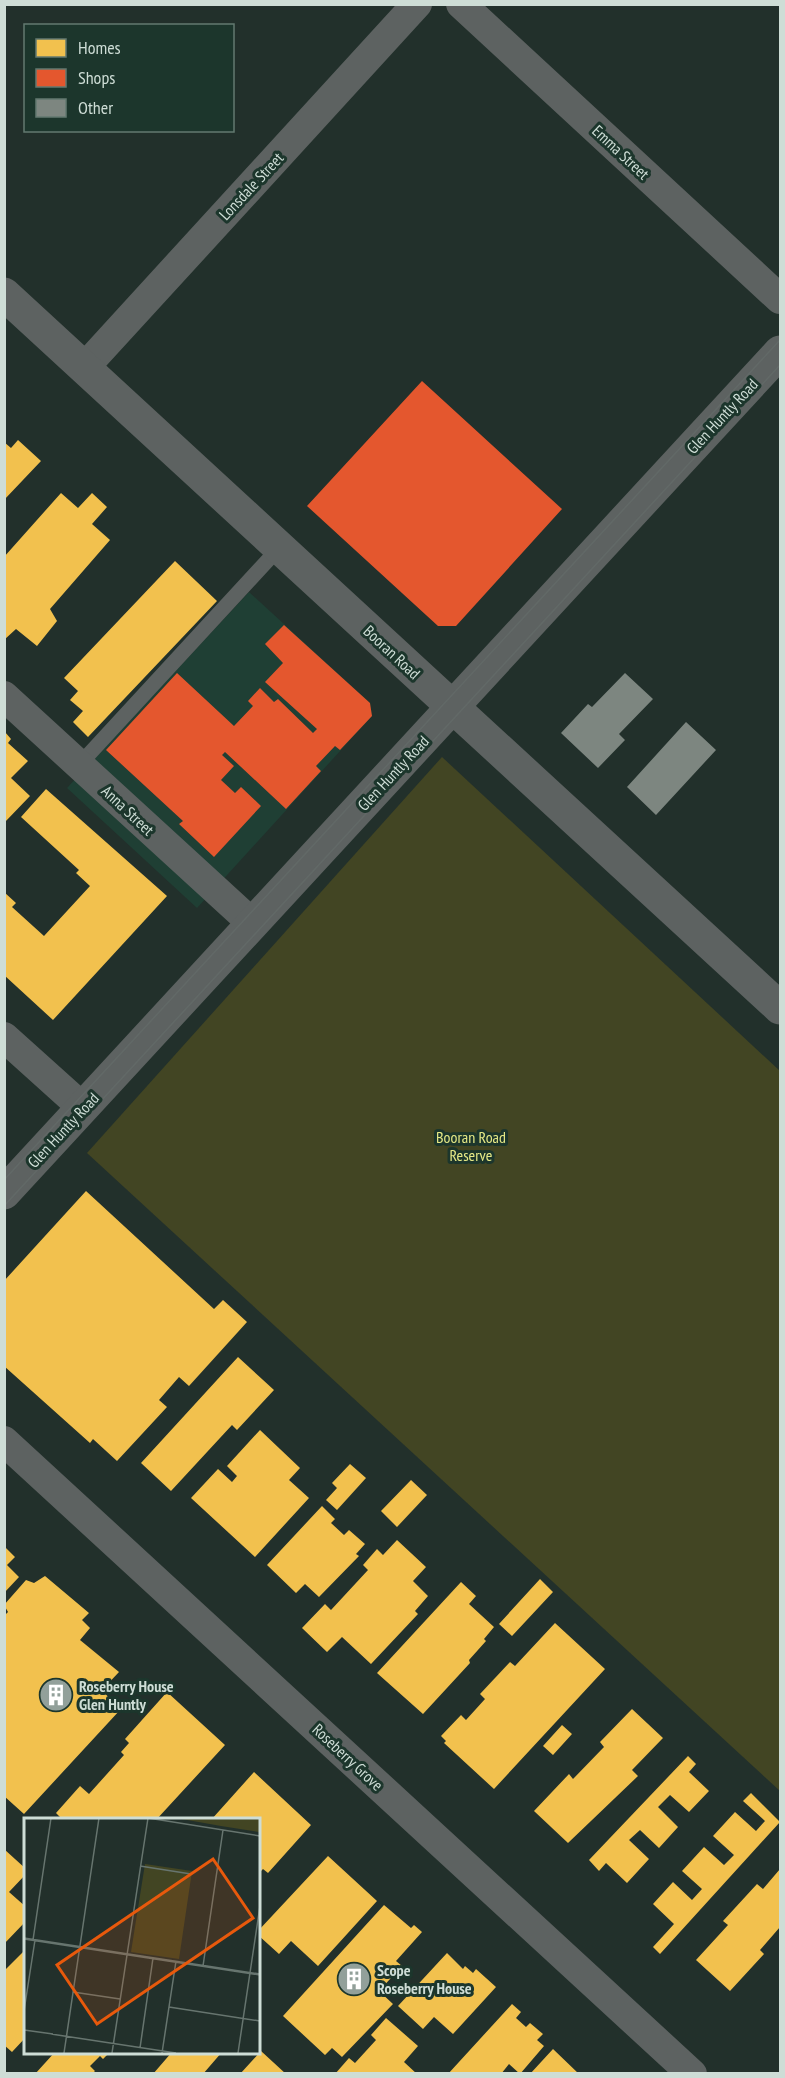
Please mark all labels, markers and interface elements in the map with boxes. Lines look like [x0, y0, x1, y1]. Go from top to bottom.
legend [24, 24, 234, 132]
text: Homes [78, 36, 121, 59]
text: Shops [78, 66, 115, 89]
text: Other [78, 96, 113, 119]
street label: Emma Street [588, 121, 654, 184]
street label: Lonsdale Street [215, 147, 288, 224]
street label: Glen Huntly Road [682, 374, 762, 458]
street label: Booran Road [360, 621, 424, 683]
street label: Glen Huntly Road [353, 731, 433, 815]
street label: Anna Street [98, 781, 159, 840]
street label: Glen Huntly Road [23, 1088, 103, 1172]
park label: Booran Road Reserve [436, 1127, 506, 1165]
place label: Roseberry House Glen Huntly [79, 1676, 174, 1714]
building icon: Roseberry House Glen Huntly [38, 1677, 74, 1713]
street label: Roseberry Grove [309, 1719, 387, 1795]
inset map [24, 1818, 260, 2054]
place label: Scope Roseberry House [377, 1960, 472, 1998]
building icon: Scope Roseberry House [336, 1961, 372, 1997]

